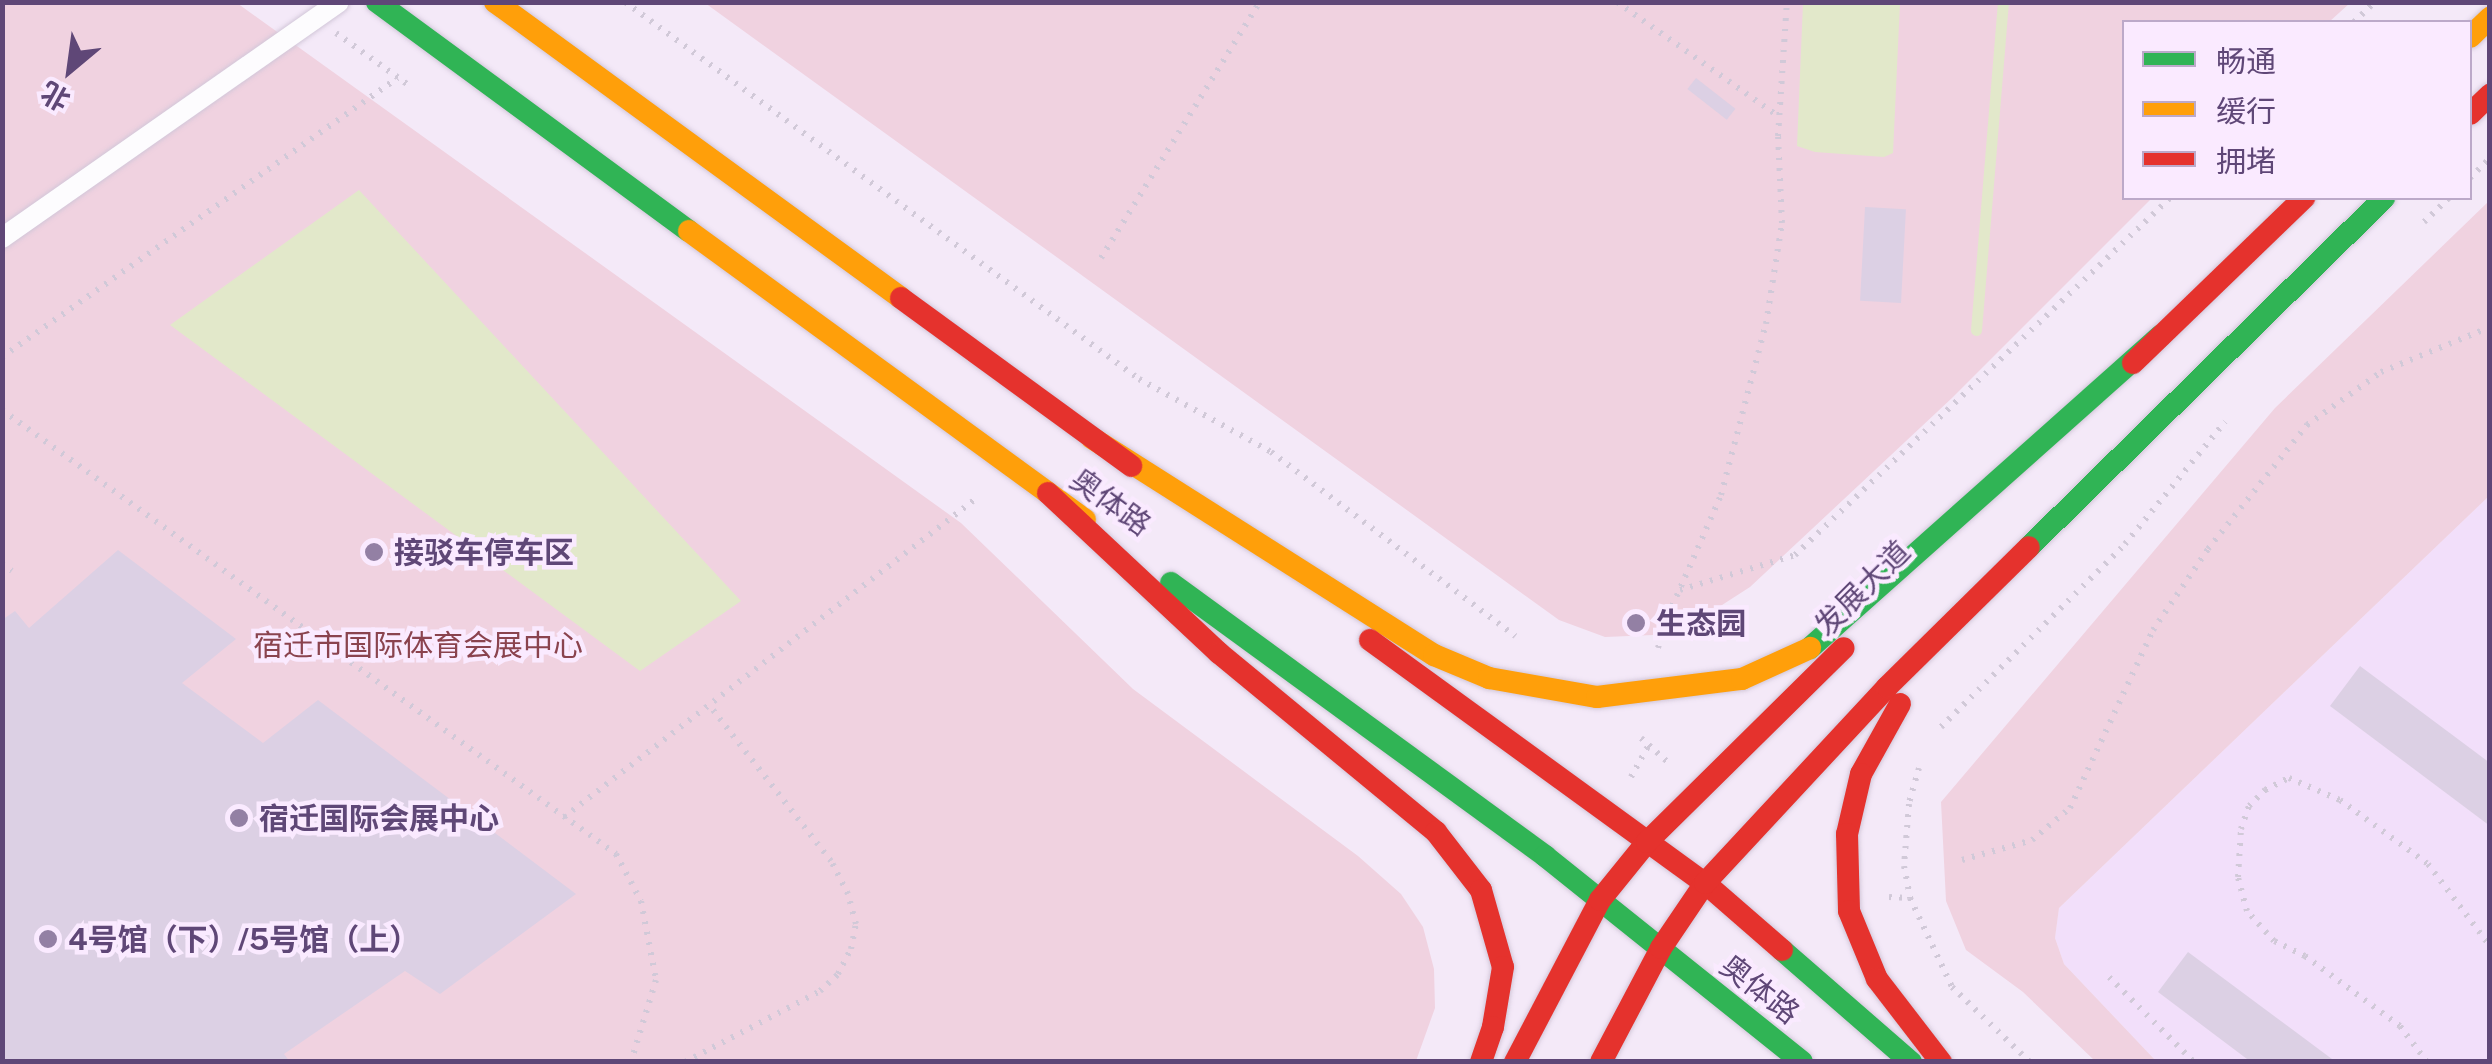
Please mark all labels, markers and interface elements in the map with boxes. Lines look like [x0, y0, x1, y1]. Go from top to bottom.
north arrow [20, 20, 120, 120]
legend [2122, 20, 2472, 200]
text: 畅通 [2216, 43, 2276, 79]
text: 北 [35, 75, 75, 118]
text: 缓行 [2216, 93, 2276, 129]
text: 拥堵 [2216, 143, 2276, 179]
street label: 奥体路 [1064, 461, 1158, 543]
street label: 发展大道 [1807, 533, 1917, 643]
place label: 接驳车停车区 [394, 534, 574, 570]
marker: 接驳车停车区 [363, 541, 385, 563]
place label: 生态园 [1656, 605, 1746, 641]
marker: 生态园 [1625, 612, 1647, 634]
park label: 宿迁市国际体育会展中心 [253, 627, 583, 663]
place label: 宿迁国际会展中心 [259, 800, 499, 836]
marker: 宿迁国际会展中心 [228, 807, 250, 829]
place label: 4号馆（下）/5号馆（上） [68, 921, 419, 957]
marker: 4号馆（下）/5号馆（上） [37, 928, 59, 950]
street label: 奥体路 [1713, 947, 1807, 1031]

